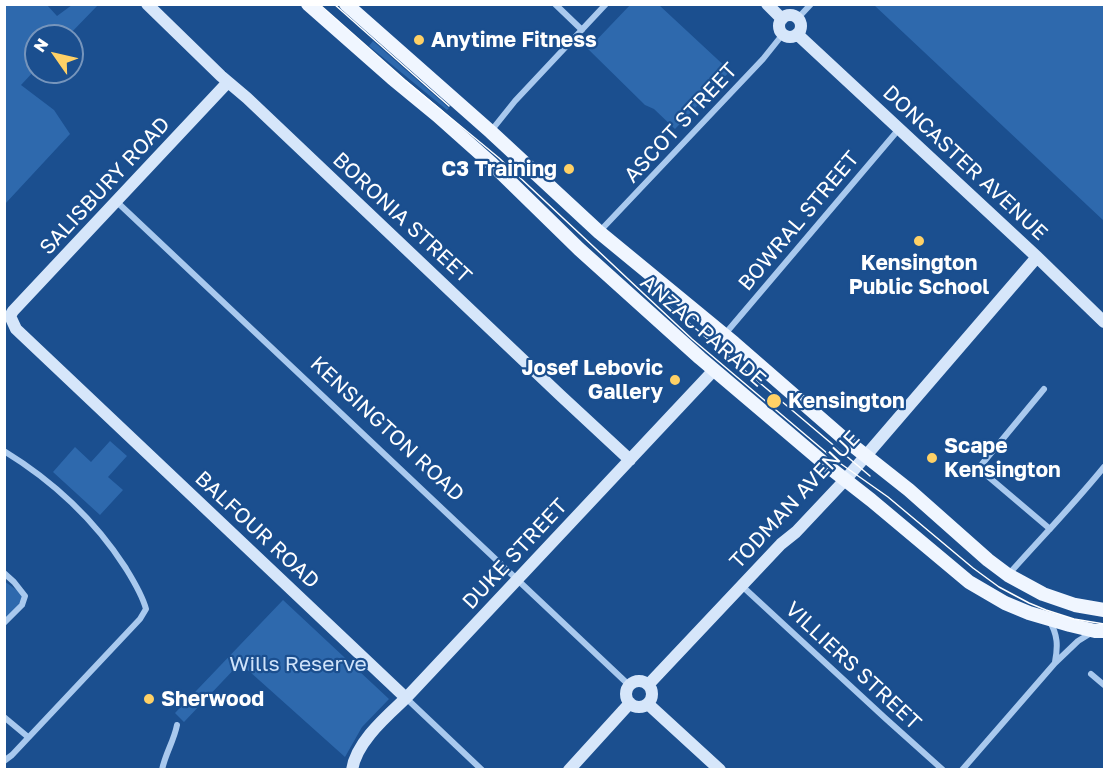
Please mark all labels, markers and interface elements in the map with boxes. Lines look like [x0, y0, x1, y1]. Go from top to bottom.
north arrow [24, 24, 84, 84]
place label: Anytime Fitness [431, 27, 597, 53]
marker: Anytime Fitness [412, 33, 426, 47]
text: N [29, 34, 52, 56]
street label: ASCOT STREET [619, 58, 743, 188]
street label: DONCASTER AVENUE [878, 80, 1052, 246]
street label: SALISBURY ROAD [35, 112, 175, 260]
street label: BOWRAL STREET [733, 146, 865, 296]
street label: BORONIA STREET [327, 147, 477, 289]
place label: C3 Training [441, 156, 557, 182]
marker: C3 Training [562, 162, 576, 176]
marker: Kensington Public School [912, 234, 926, 248]
place label: Kensington Public School [849, 250, 989, 300]
street label: ANZAC PARADE [635, 270, 771, 392]
street label: KENSINGTON ROAD [305, 351, 469, 507]
place label: Josef Lebovic Gallery [522, 355, 663, 405]
marker: Josef Lebovic Gallery [668, 373, 682, 387]
place label: Kensington [788, 388, 905, 414]
marker: Kensington [765, 392, 783, 410]
street label: TODMAN AVENUE [725, 426, 865, 574]
place label: Scape Kensington [944, 433, 1061, 483]
marker: Scape Kensington [925, 451, 939, 465]
street label: BALFOUR ROAD [190, 466, 324, 594]
street label: DUKE STREET [457, 493, 573, 615]
street label: VILLIERS STREET [780, 597, 926, 735]
park label: Wills Reserve [229, 651, 367, 677]
place label: Sherwood [161, 686, 264, 712]
marker: Sherwood [142, 692, 156, 706]

